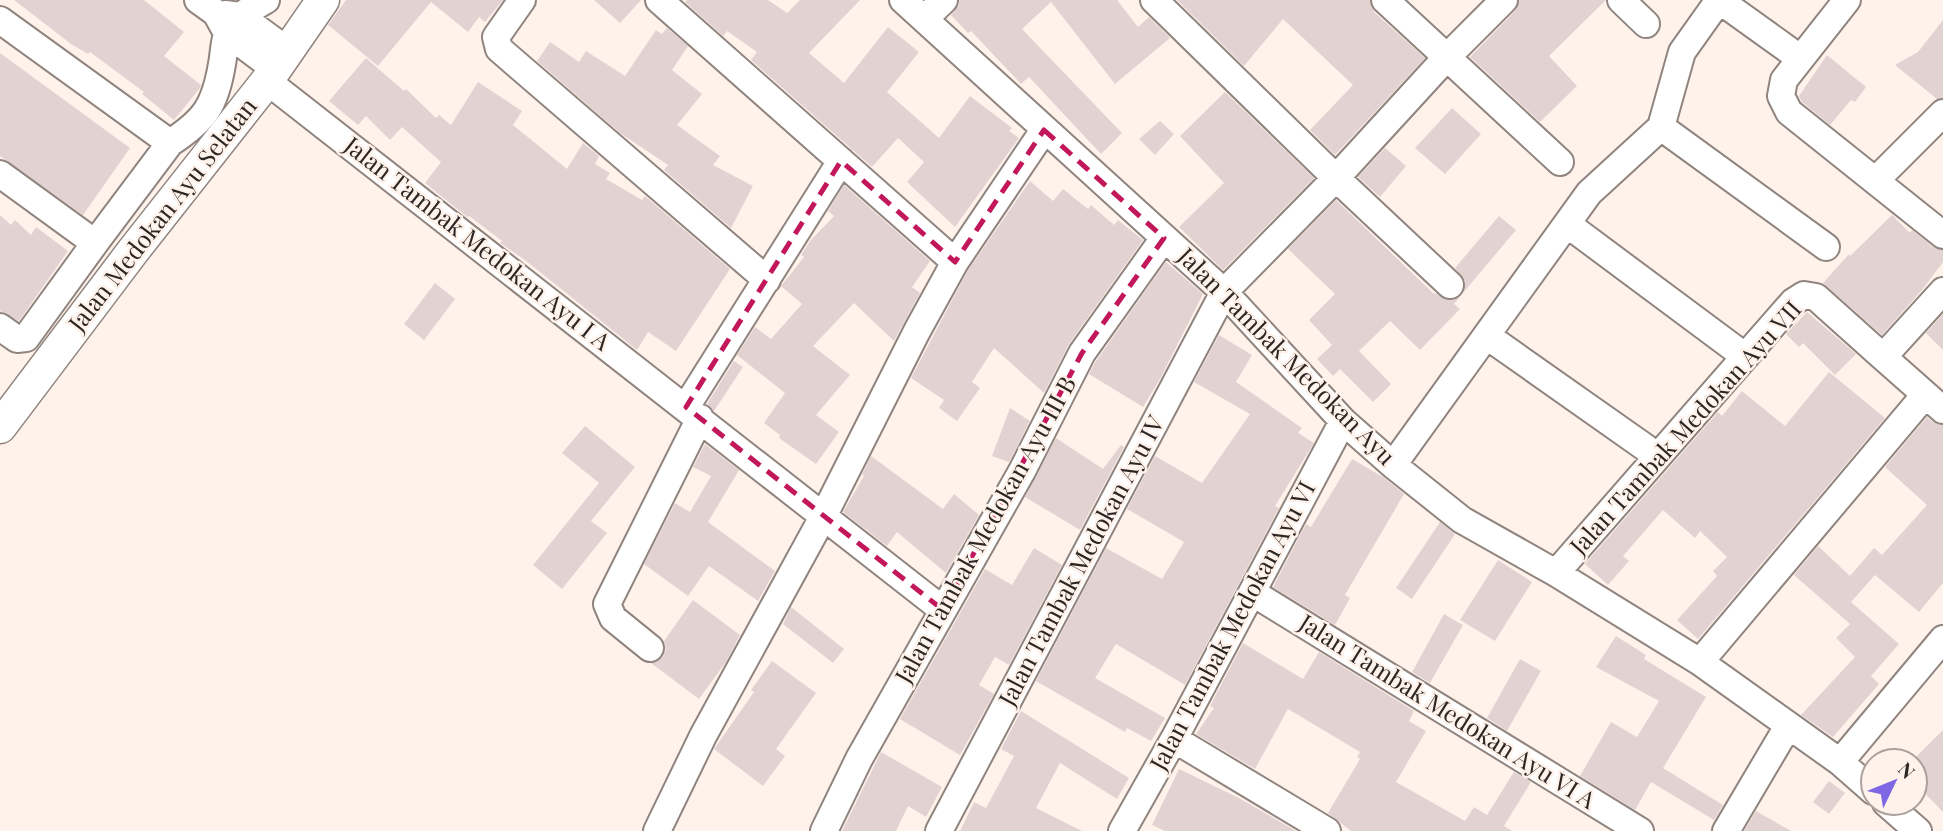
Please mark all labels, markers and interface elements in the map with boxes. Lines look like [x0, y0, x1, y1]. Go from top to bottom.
street label: Jalan Medokan Ayu Selatan [60, 90, 263, 338]
street label: Jalan Tambak Medokan Ayu I A [338, 128, 619, 357]
street label: Jalan Tambak Medokan Ayu [1171, 239, 1403, 471]
street label: Jalan Tambak Medokan Ayu VII [1561, 293, 1807, 561]
street label: Jalan Tambak Medokan Ayu III B [886, 370, 1082, 689]
street label: Jalan Tambak Medokan Ayu IV [990, 409, 1171, 712]
street label: Jalan Tambak Medokan Ayu VI [1141, 475, 1321, 776]
street label: Jalan Tambak Medokan Ayu VI A [1293, 605, 1603, 815]
north arrow [1859, 747, 1929, 817]
text: N [1893, 756, 1922, 784]

